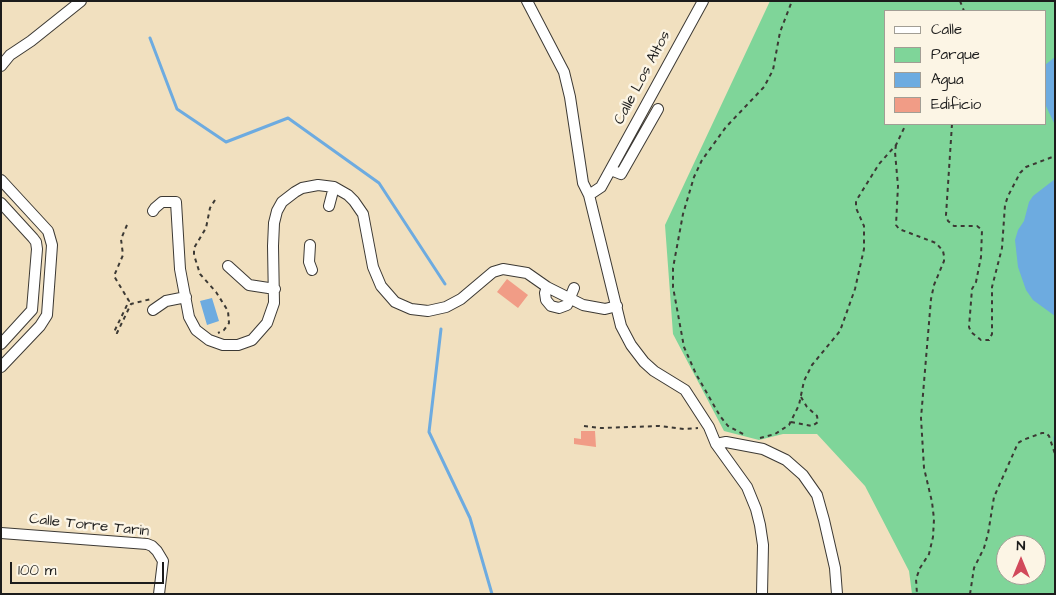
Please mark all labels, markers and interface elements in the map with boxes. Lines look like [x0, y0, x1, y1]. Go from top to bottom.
legend [884, 10, 1046, 125]
text: Calle [931, 19, 962, 40]
street label: Calle Los Altos [611, 28, 675, 128]
text: Parque [931, 44, 980, 65]
text: Agua [931, 69, 964, 90]
text: Edificio [931, 94, 981, 115]
street label: Calle Torre Tarin [28, 511, 150, 541]
north arrow [996, 535, 1046, 585]
text: N [1017, 536, 1025, 556]
scale bar [12, 552, 166, 584]
text: 100 m [18, 560, 57, 581]

